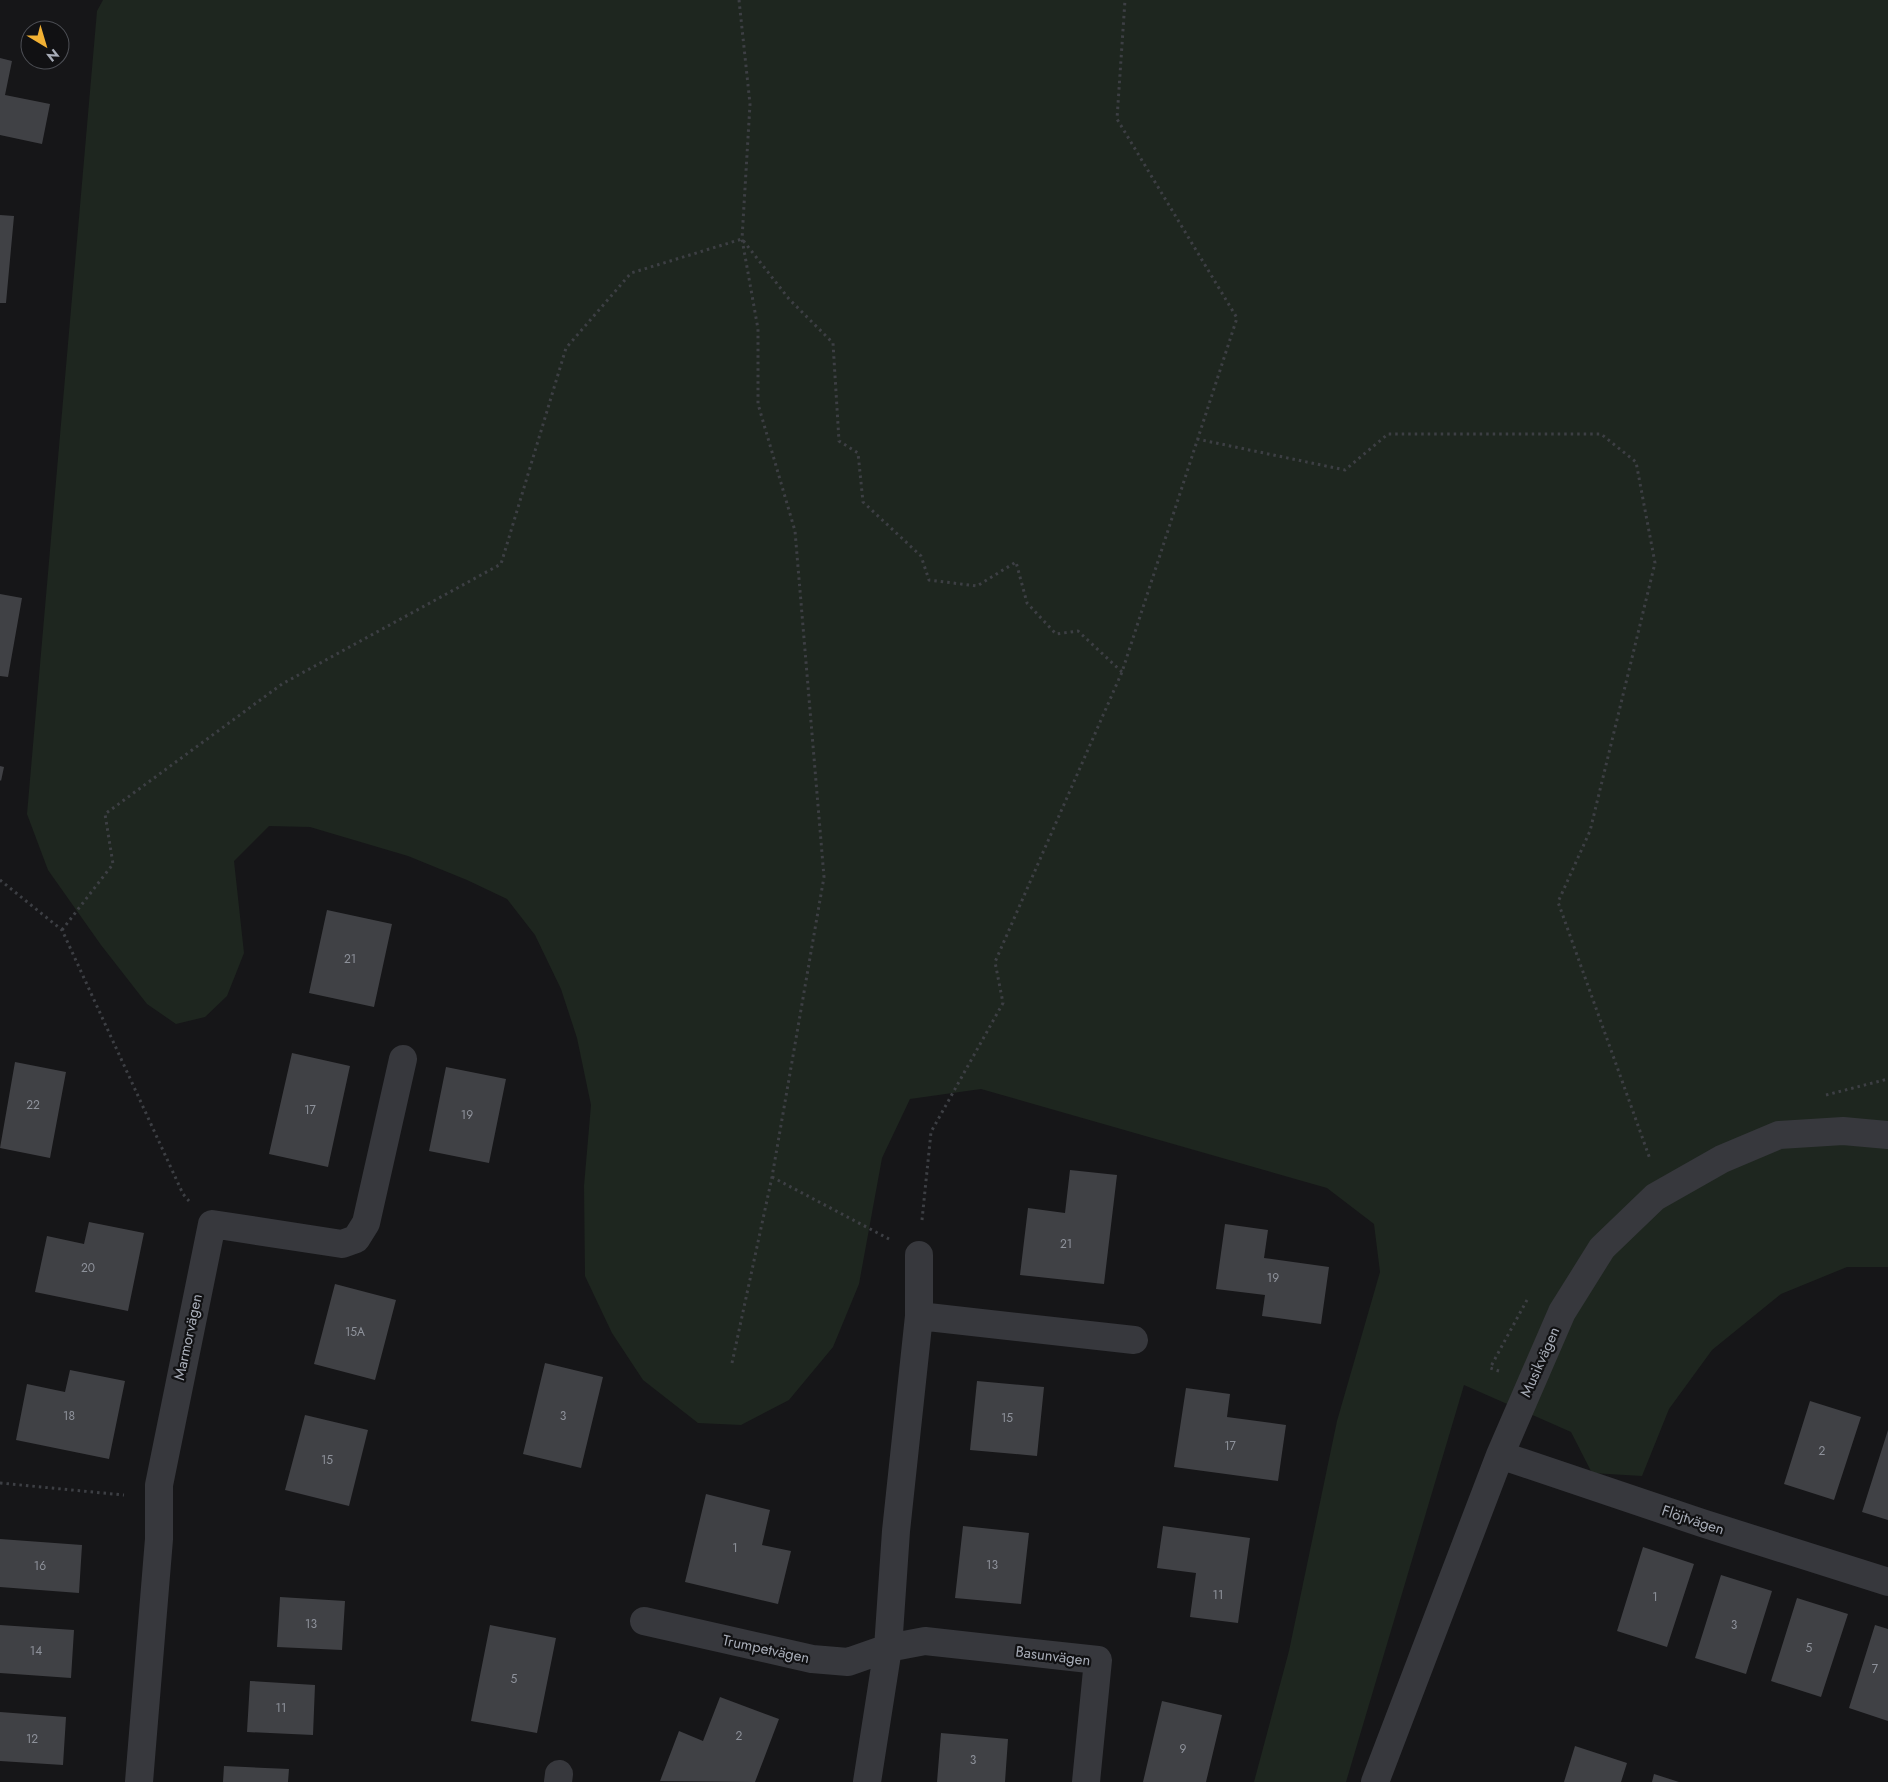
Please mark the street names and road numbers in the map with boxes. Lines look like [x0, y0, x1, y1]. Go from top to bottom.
street label: Marmorvägen [168, 1292, 208, 1382]
street label: Musikvägen [1515, 1323, 1565, 1401]
street label: Flöjtvägen [1659, 1500, 1727, 1540]
street label: Trumpetvägen [720, 1629, 812, 1669]
street label: Basunvägen [1014, 1640, 1092, 1672]

